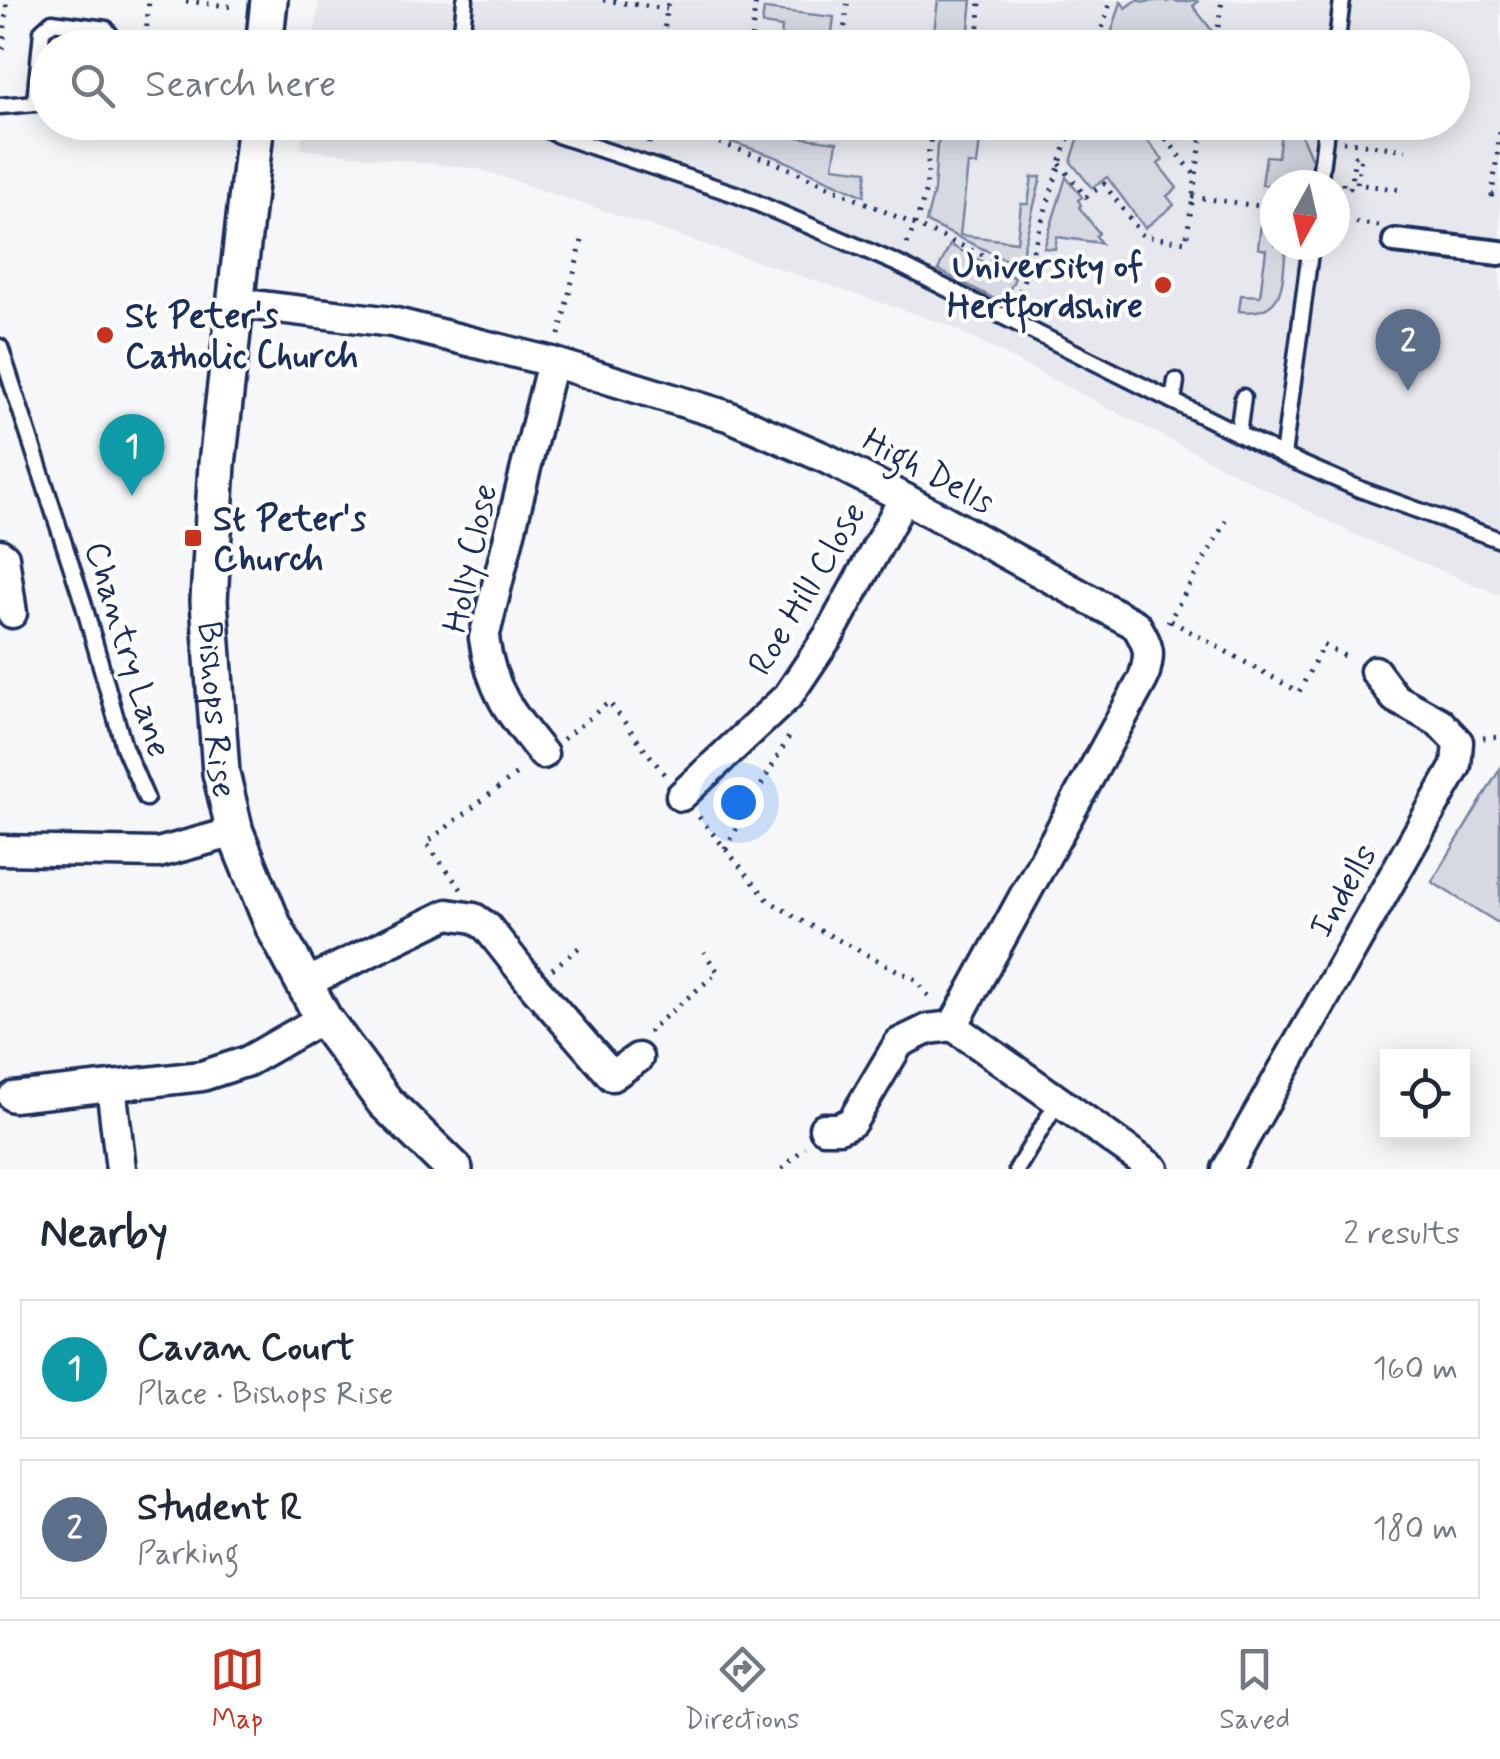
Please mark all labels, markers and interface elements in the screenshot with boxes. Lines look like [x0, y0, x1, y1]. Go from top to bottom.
search box [30, 30, 1470, 140]
icon: search [65, 58, 120, 113]
text: Search here [145, 61, 336, 110]
north arrow [1260, 170, 1350, 260]
place label: University of Hertfordshire [947, 244, 1143, 334]
marker: University of Hertfordshire [1152, 274, 1174, 296]
place label: St Peter's Catholic Church [125, 294, 358, 380]
pin: 2 [1376, 308, 1440, 391]
marker: St Peter's Catholic Church [94, 324, 116, 346]
pin: 1 [100, 414, 164, 496]
street label: High Dells [852, 418, 1002, 529]
street label: Holly Close [433, 480, 509, 637]
street label: Roe Hill Close [738, 494, 878, 684]
place label: St Peter's Church [213, 497, 367, 583]
marker: St Peter's Church [182, 527, 204, 549]
street label: Chantry Lane [72, 536, 182, 763]
street label: Bishops Rise [185, 620, 247, 803]
your location [713, 777, 764, 828]
street label: Indells [1299, 836, 1389, 946]
map controls [1380, 1049, 1470, 1139]
button: locate [1380, 1049, 1470, 1139]
text: Nearby [40, 1207, 168, 1262]
text: 2 results [1343, 1213, 1460, 1255]
text: Cavan Court [137, 1324, 354, 1373]
text: 1 [67, 1348, 82, 1390]
text: 160 m [1373, 1348, 1458, 1390]
text: Place · Bishops Rise [137, 1373, 394, 1415]
text: Student R [137, 1484, 302, 1533]
text: 2 [67, 1508, 82, 1550]
text: 180 m [1373, 1508, 1458, 1550]
text: Parking [137, 1533, 239, 1575]
tab: Map [210, 1642, 265, 1739]
tab: Directions [685, 1642, 800, 1739]
tab: Saved [1219, 1642, 1290, 1739]

